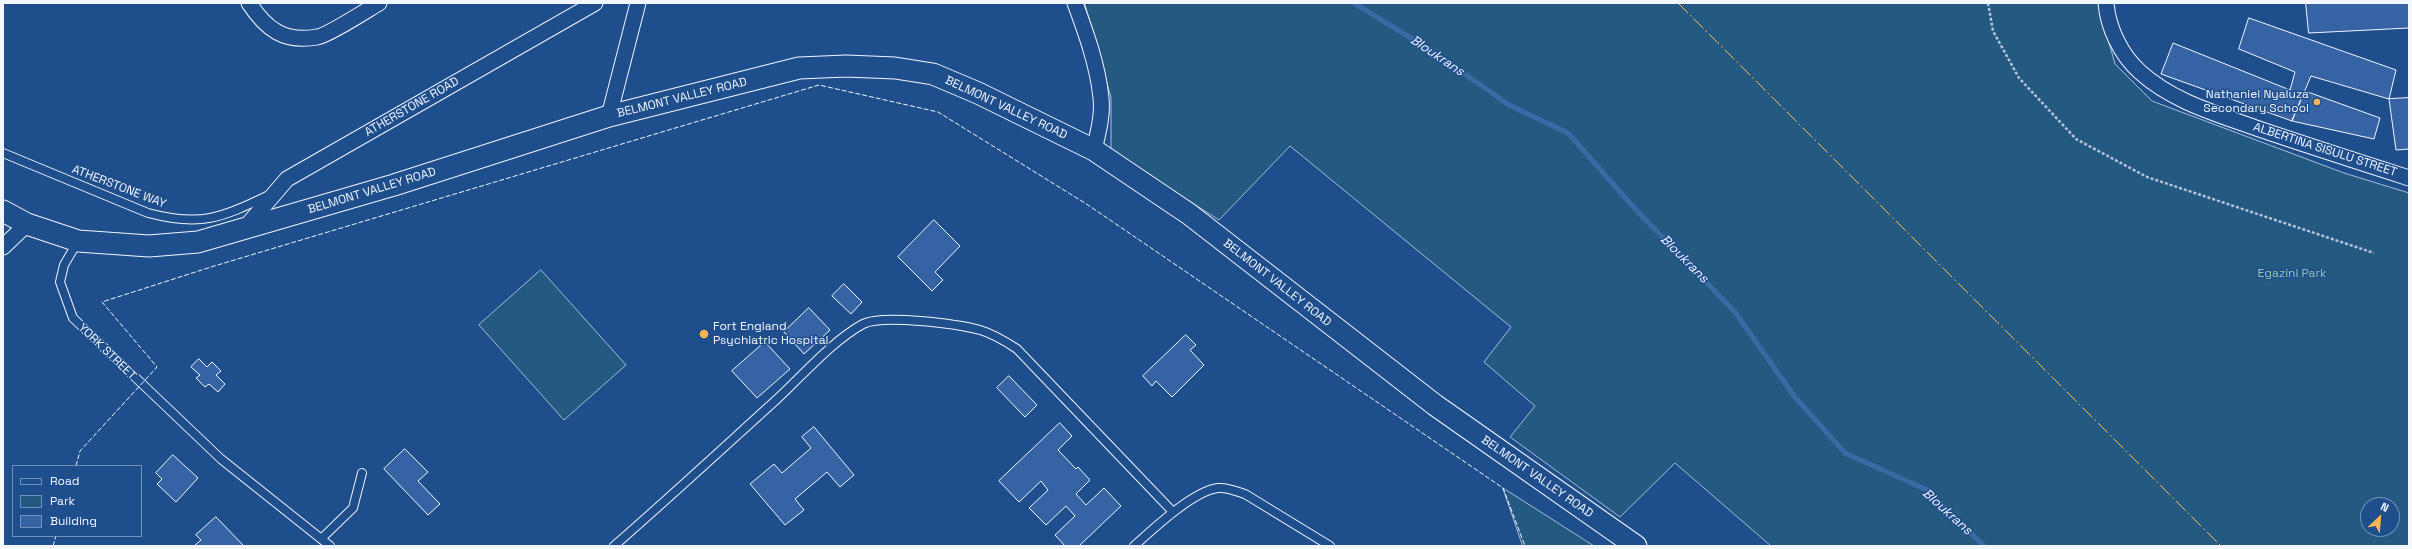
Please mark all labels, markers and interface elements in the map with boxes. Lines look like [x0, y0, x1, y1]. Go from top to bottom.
water label: Bloukrans [1407, 32, 1467, 80]
street label: BELMONT VALLEY ROAD [943, 73, 1069, 143]
street label: ATHERSTONE ROAD [362, 74, 462, 140]
street label: BELMONT VALLEY ROAD [616, 75, 748, 121]
place label: Nathaniel Nyaluza Secondary School [2203, 88, 2309, 116]
marker: Nathaniel Nyaluza Secondary School [2312, 97, 2322, 107]
street label: ALBERTINA SISULU STREET [2251, 120, 2399, 180]
street label: ATHERSTONE WAY [70, 162, 168, 212]
street label: BELMONT VALLEY ROAD [306, 165, 438, 217]
water label: Bloukrans [1657, 232, 1711, 286]
street label: BELMONT VALLEY ROAD [1220, 236, 1334, 330]
park label: Egazini Park [2258, 267, 2326, 281]
place label: Fort England Psychiatric Hospital [713, 320, 829, 348]
street label: YORK STREET [75, 321, 139, 383]
marker: Fort England Psychiatric Hospital [698, 328, 710, 340]
street label: BELMONT VALLEY ROAD [1478, 433, 1596, 521]
legend [12, 465, 142, 537]
text: Road [50, 473, 79, 489]
water label: Bloukrans [1919, 486, 1975, 538]
text: Park [50, 493, 75, 509]
north arrow [2360, 497, 2400, 537]
text: N [2378, 499, 2391, 515]
text: Building [50, 513, 97, 529]

